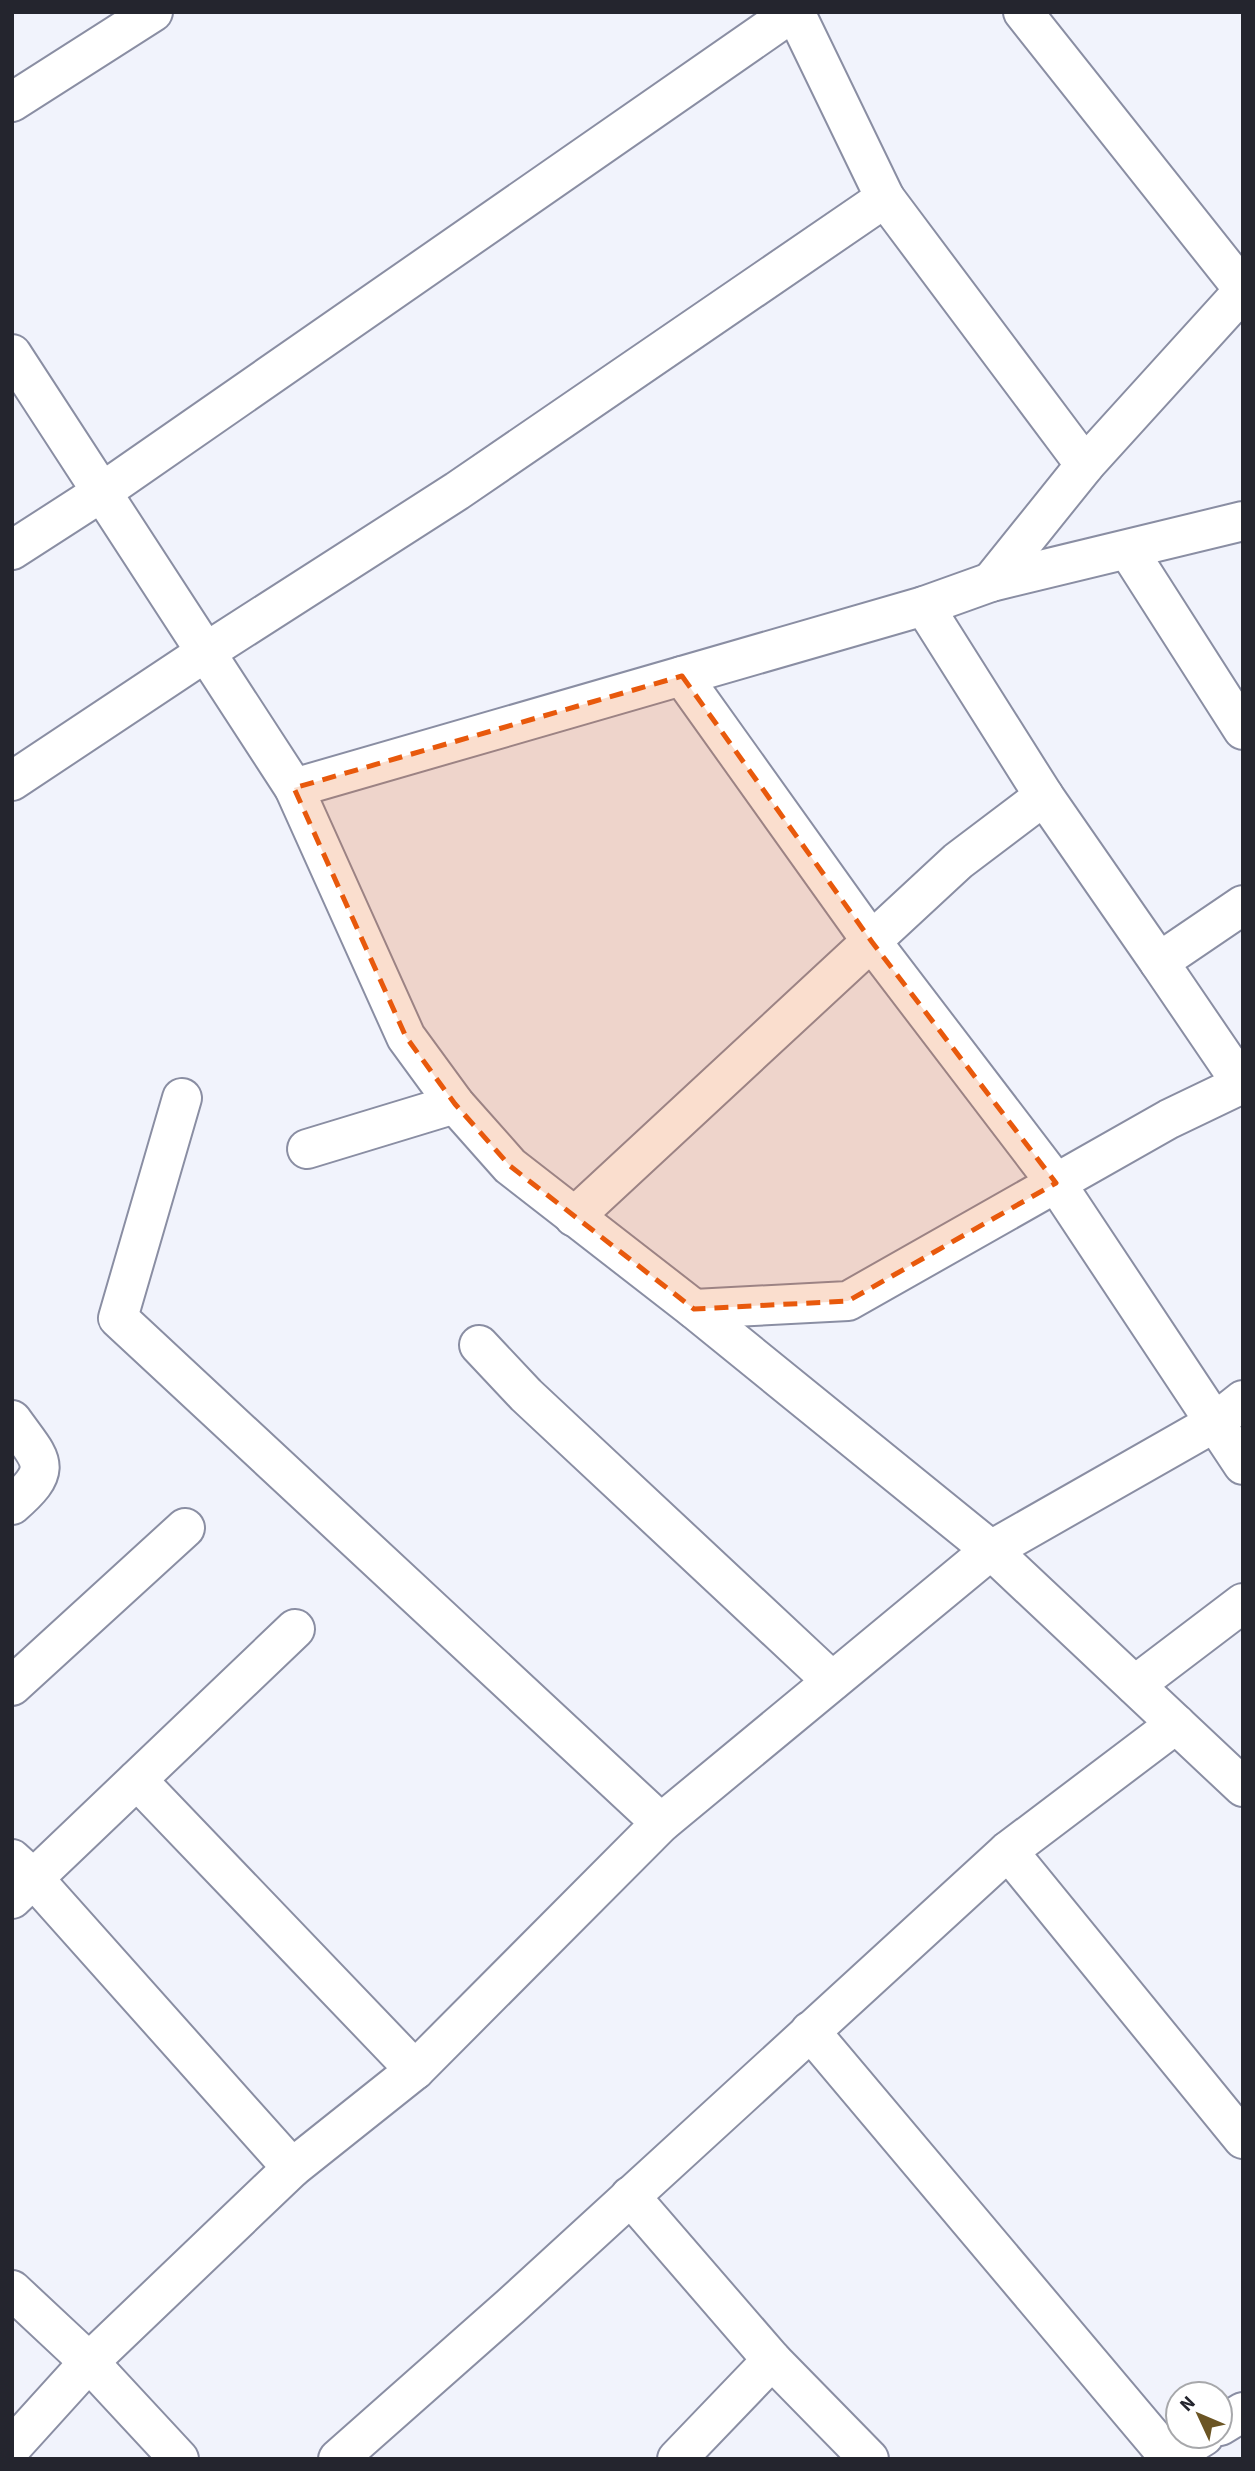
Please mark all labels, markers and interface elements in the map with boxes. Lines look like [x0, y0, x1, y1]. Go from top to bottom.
north arrow [1164, 2380, 1234, 2450]
text: N [1174, 2390, 1202, 2418]

